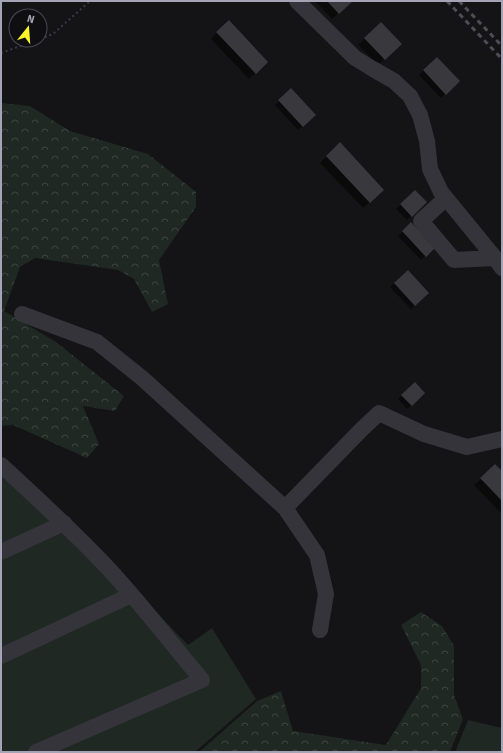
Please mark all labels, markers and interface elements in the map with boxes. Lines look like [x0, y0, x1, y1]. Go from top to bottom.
north arrow [8, 8, 48, 48]
text: N [25, 11, 36, 27]

